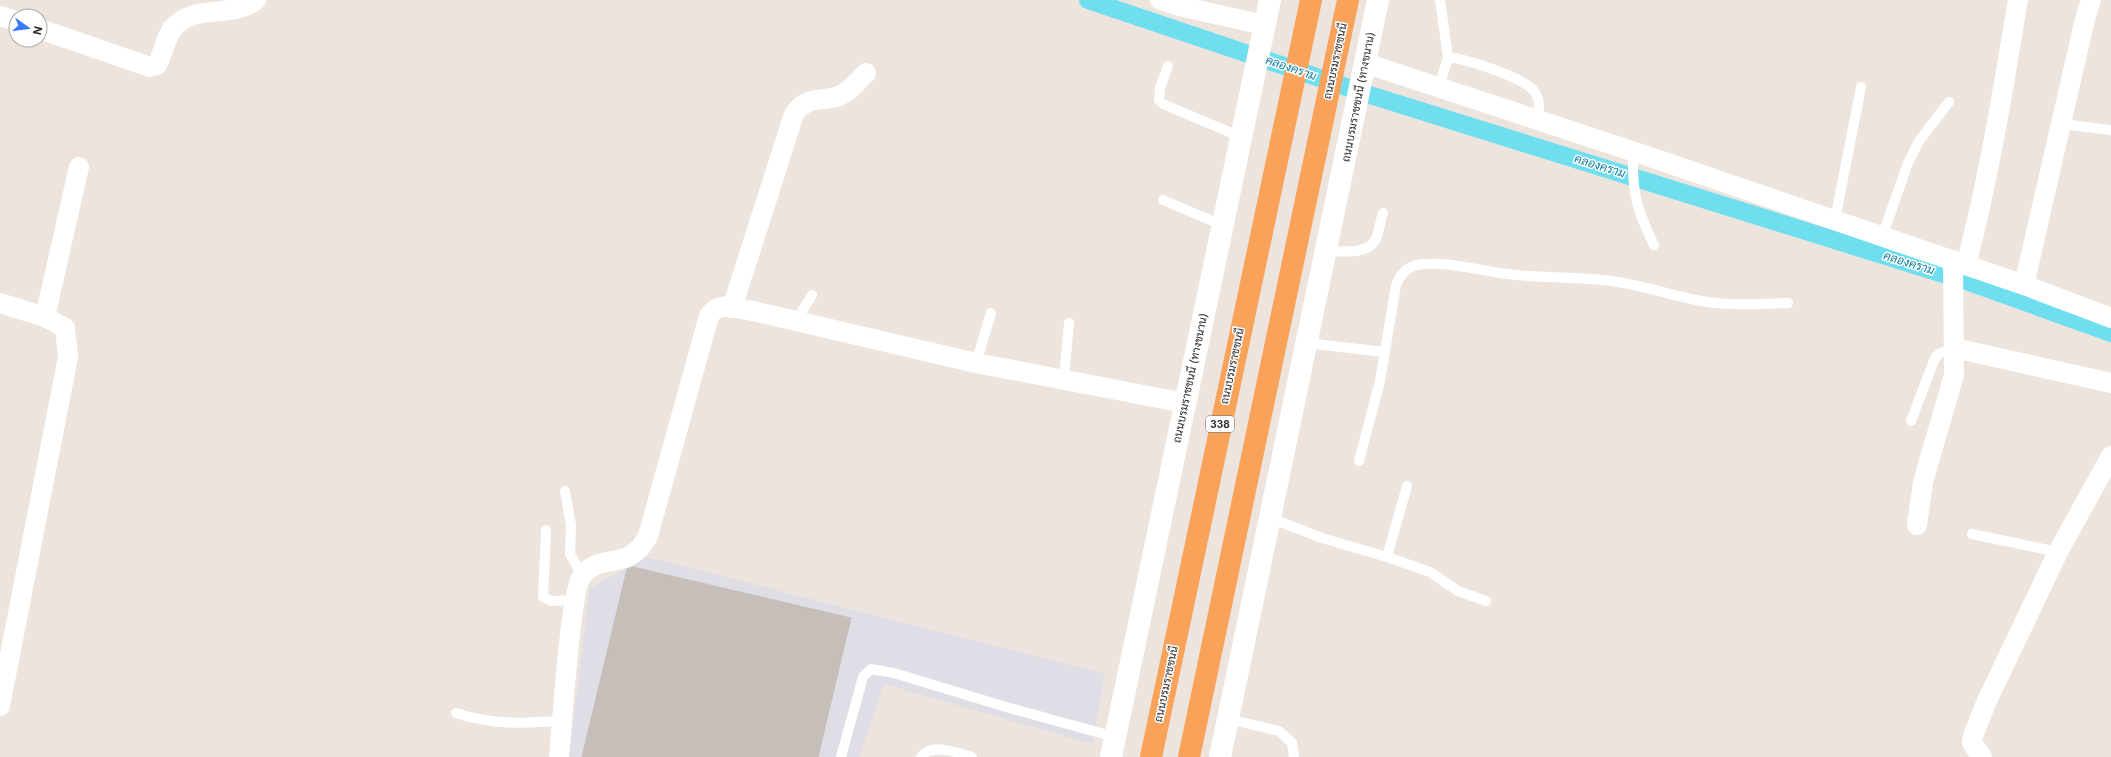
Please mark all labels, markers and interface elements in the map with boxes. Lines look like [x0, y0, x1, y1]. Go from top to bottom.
north arrow [8, 8, 48, 48]
street label: ถนนบรมราชชนนี [1319, 21, 1350, 100]
text: N [30, 25, 46, 36]
street label: ถนนบรมราชชนนี (ทางขนาน) [1338, 31, 1377, 163]
water label: คลองคราม [1264, 52, 1319, 83]
water label: คลองคราม [1573, 151, 1628, 181]
water label: คลองคราม [1882, 248, 1937, 278]
street label: ถนนบรมราชชนนี (ทางขนาน) [1168, 312, 1211, 444]
street label: ถนนบรมราชชนนี [1216, 326, 1247, 405]
road number: 338 [1206, 416, 1234, 432]
street label: ถนนบรมราชชนนี [1150, 644, 1181, 723]

